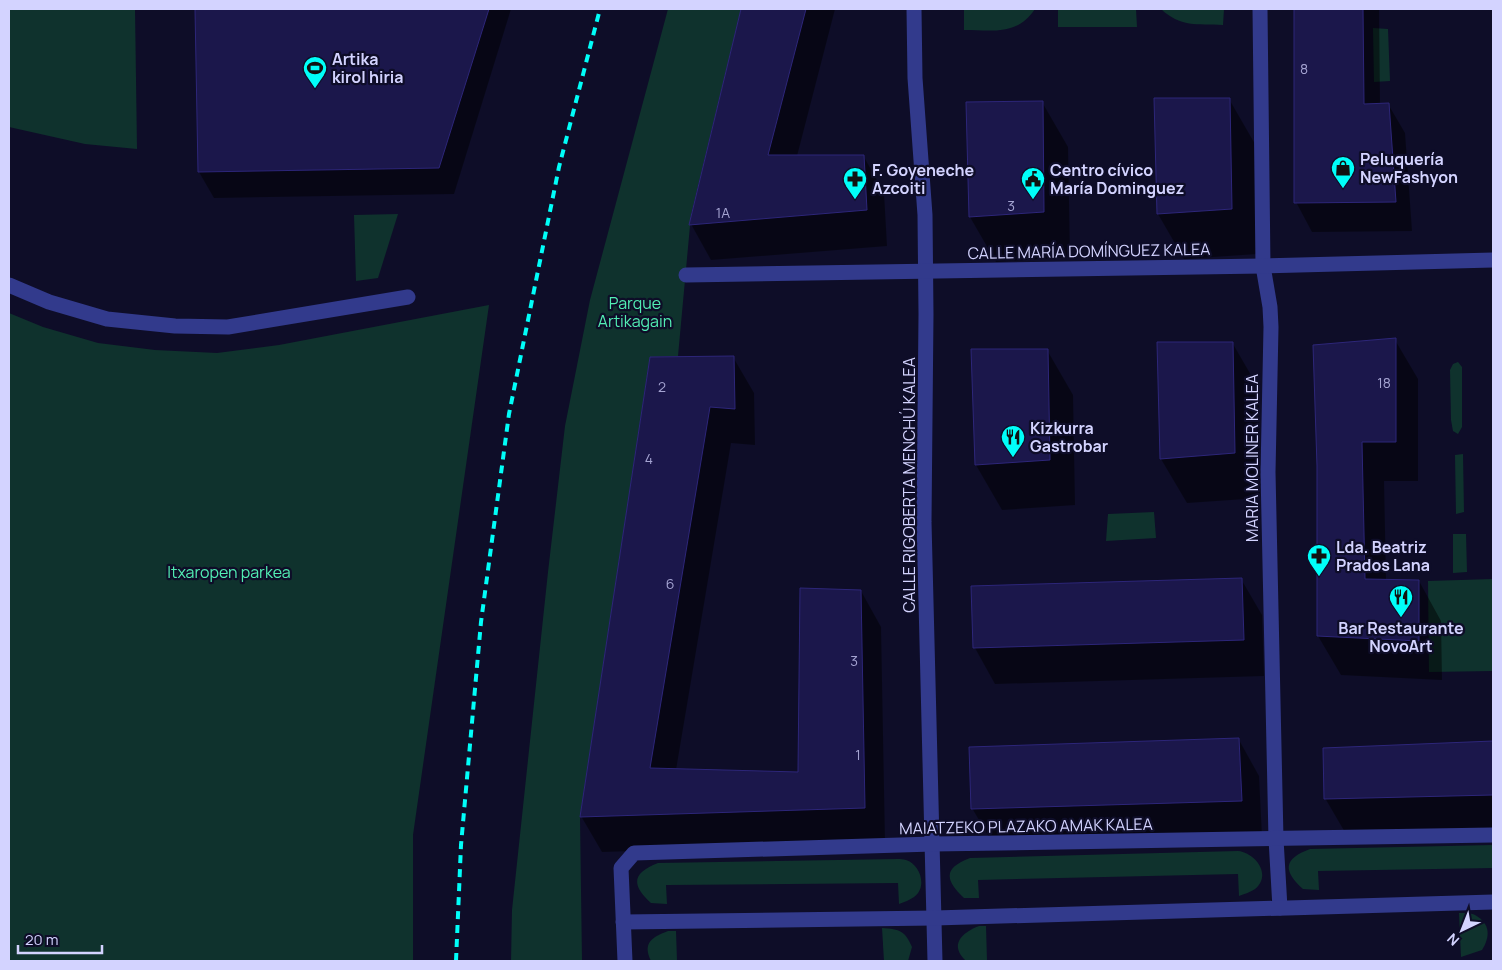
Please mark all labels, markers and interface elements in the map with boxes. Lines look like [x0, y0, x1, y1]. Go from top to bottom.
place label: Artika kirol hiria [332, 48, 403, 88]
sports icon: Artika kirol hiria [302, 55, 328, 89]
house number: 8 [1300, 59, 1308, 78]
place label: Peluquería NewFashyon [1360, 148, 1458, 188]
shop icon: Peluquería NewFashyon [1330, 155, 1356, 189]
place label: F. Goyeneche Azcoiti [872, 159, 975, 199]
place label: Centro cívico María Dominguez [1050, 159, 1184, 199]
pharmacy icon: F. Goyeneche Azcoiti [842, 166, 868, 200]
public building icon: Centro cívico María Dominguez [1020, 166, 1046, 200]
house number: 3 [1007, 196, 1015, 215]
house number: 1A [716, 203, 730, 222]
street label: CALLE MARÍA DOMÍNGUEZ KALEA [967, 238, 1211, 264]
park label: Parque Artikagain [598, 292, 672, 332]
street label: CALLE RIGOBERTA MENCHÚ KALEA [898, 357, 920, 613]
house number: 18 [1377, 373, 1391, 392]
street label: MARIA MOLINER KALEA [1241, 374, 1263, 542]
house number: 2 [658, 377, 666, 396]
place label: Kizkurra Gastrobar [1030, 417, 1108, 457]
restaurant icon: Kizkurra Gastrobar [1000, 424, 1026, 458]
house number: 4 [645, 449, 653, 468]
place label: Lda. Beatriz Prados Lana [1336, 536, 1430, 576]
pharmacy icon: Lda. Beatriz Prados Lana [1306, 543, 1332, 577]
park label: Itxaropen parkea [167, 561, 291, 583]
house number: 6 [666, 574, 674, 593]
restaurant icon: Bar Restaurante NovoArt [1388, 584, 1414, 618]
place label: Bar Restaurante NovoArt [1338, 617, 1464, 657]
house number: 3 [850, 651, 858, 670]
house number: 1 [855, 745, 861, 764]
street label: MAIATZEKO PLAZAKO AMAK KALEA [899, 813, 1153, 839]
north arrow [1437, 905, 1487, 955]
scale bar [18, 922, 101, 954]
text: 20 m [25, 929, 58, 950]
text: N [1443, 929, 1463, 950]

